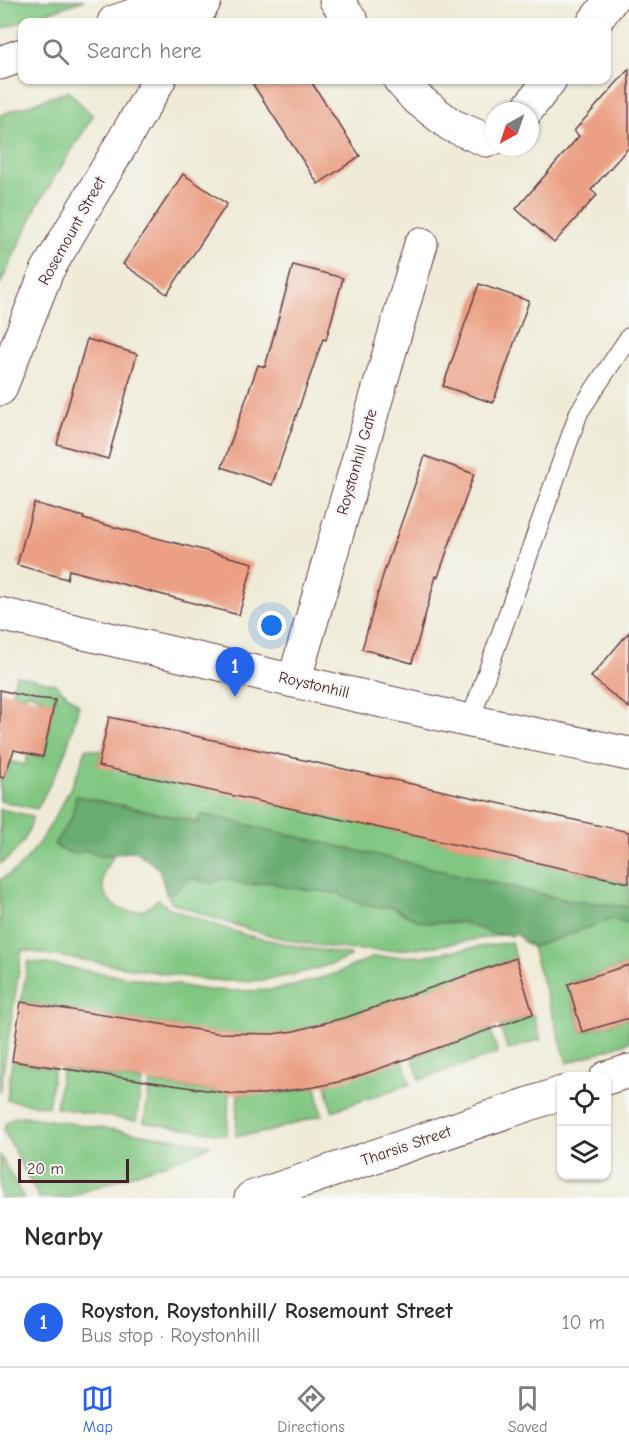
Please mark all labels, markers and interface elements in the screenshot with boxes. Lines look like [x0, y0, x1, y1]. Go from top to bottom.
search box [18, 18, 611, 84]
icon: search [39, 35, 72, 68]
text: Search here [87, 38, 202, 64]
north arrow [485, 102, 539, 156]
street label: Rosemount Street [35, 173, 109, 288]
street label: Roystonhill Gate [333, 407, 381, 517]
your location [257, 611, 286, 640]
pin: 1 [216, 648, 254, 697]
street label: Roystonhill [277, 668, 351, 702]
map controls [557, 1072, 611, 1180]
button: locate [557, 1072, 611, 1126]
street label: Tharsis Street [359, 1122, 454, 1170]
button: layers [557, 1126, 611, 1180]
scale bar [18, 1156, 129, 1184]
text: 20 m [27, 1160, 64, 1178]
text: Nearby [24, 1222, 103, 1252]
text: Royston, Roystonhill/ Rosemount Street [81, 1298, 453, 1324]
text: 1 [40, 1311, 47, 1334]
text: 10 m [562, 1311, 605, 1334]
text: Bus stop · Roystonhill [81, 1324, 260, 1347]
tab: Map [81, 1382, 114, 1436]
tab: Directions [277, 1382, 345, 1436]
tab: Saved [508, 1382, 548, 1436]

